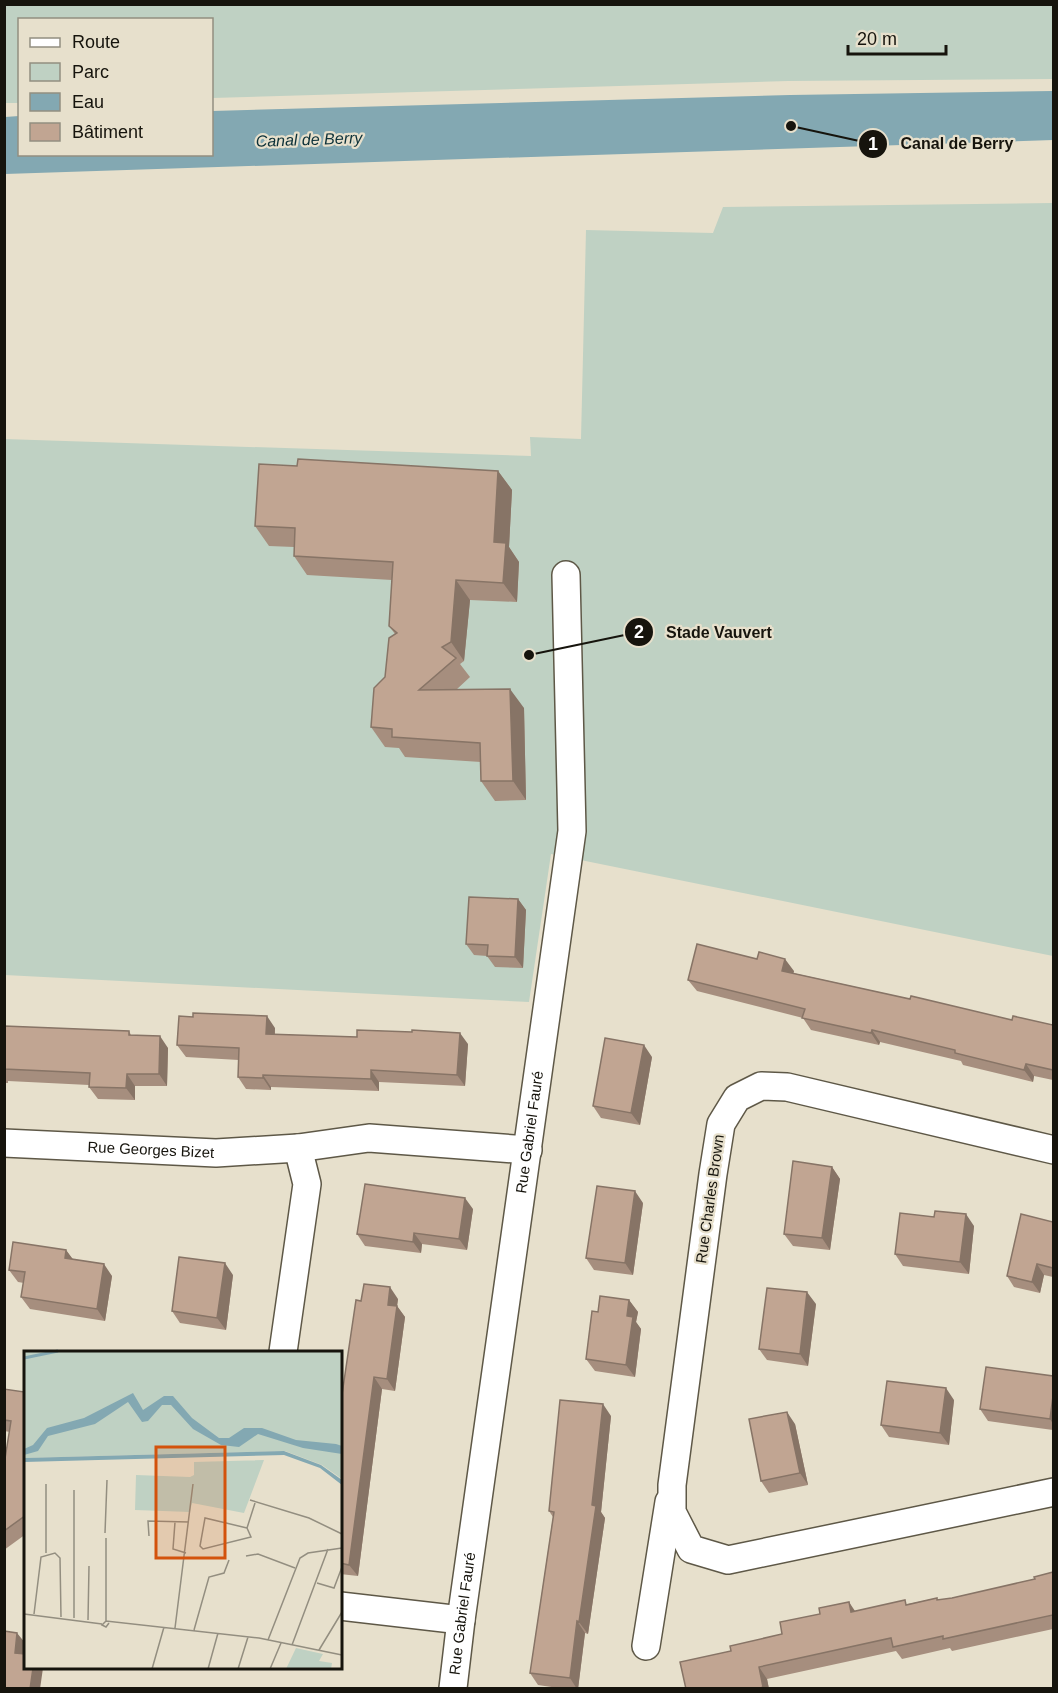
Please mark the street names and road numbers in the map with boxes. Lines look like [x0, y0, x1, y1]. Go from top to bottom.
street label: Rue Gabriel Fauré [512, 1070, 546, 1195]
street label: Rue Charles Brown [692, 1133, 727, 1265]
street label: Rue Georges Bizet [87, 1138, 215, 1161]
street label: Rue Gabriel Fauré [446, 1551, 478, 1676]

